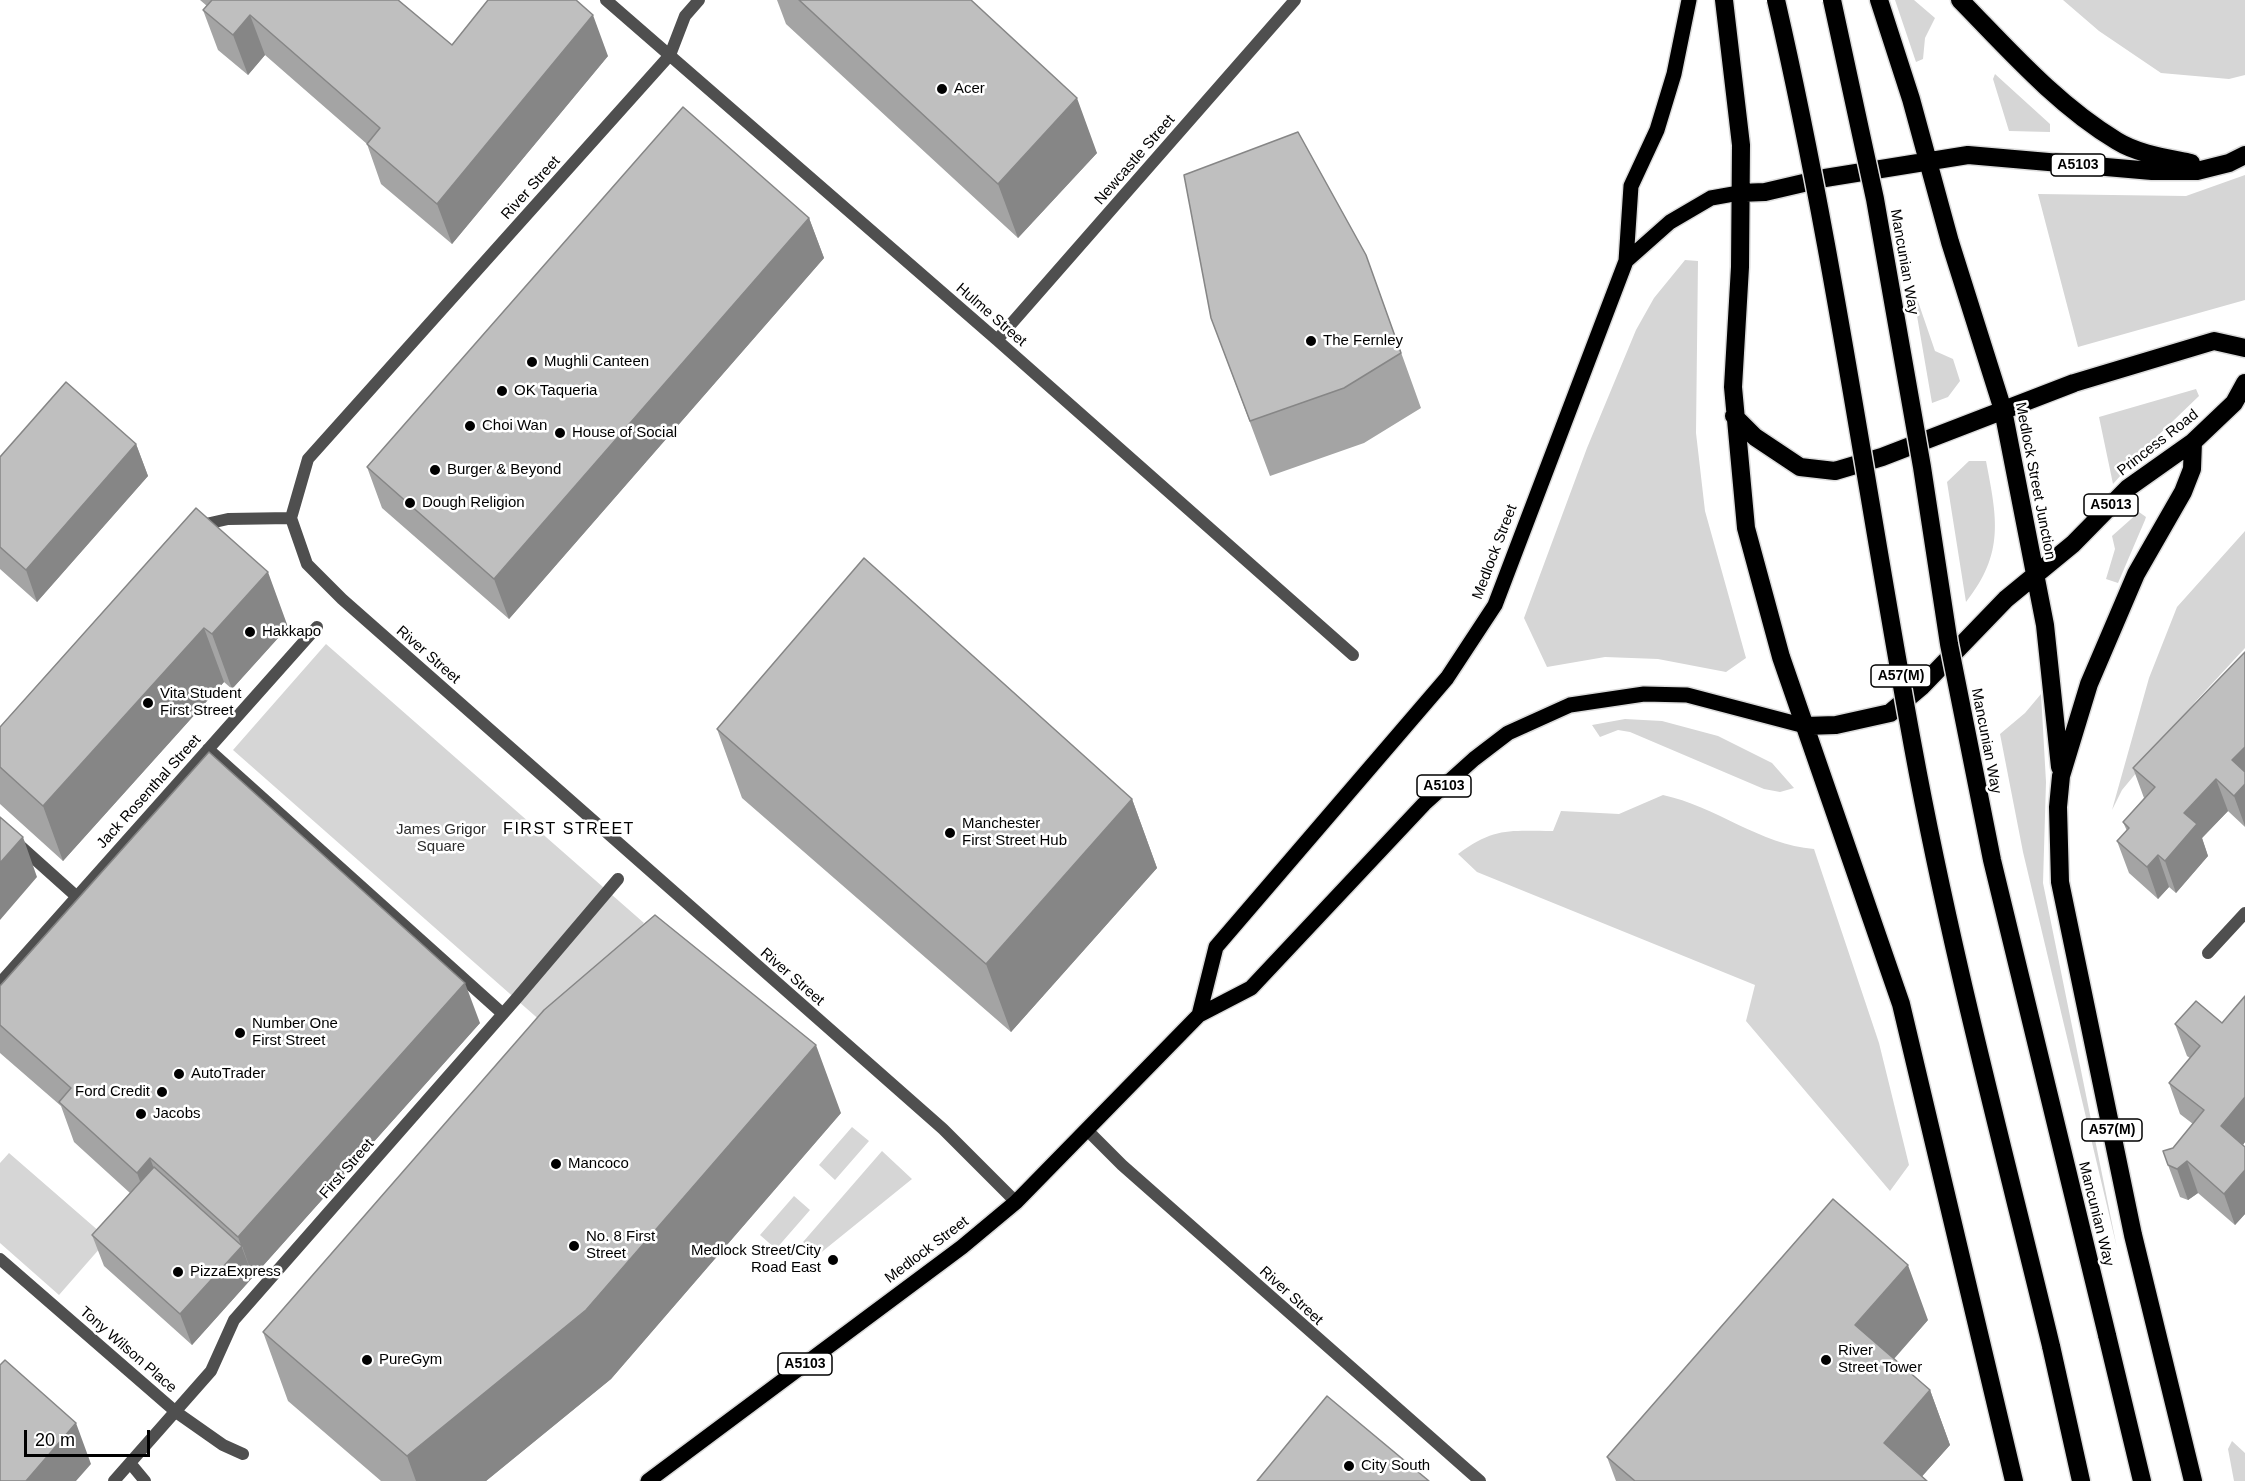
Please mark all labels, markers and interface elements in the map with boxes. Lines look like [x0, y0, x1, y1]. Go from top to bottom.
place label: Acer [954, 80, 985, 98]
marker: Acer [935, 82, 949, 96]
street label: Newcastle Street [1091, 111, 1179, 209]
street label: River Street [498, 153, 564, 223]
road number: A5103 [2051, 154, 2105, 176]
street label: Mancunian Way [1886, 208, 1922, 316]
street label: Hulme Street [952, 279, 1030, 351]
place label: The Fernley [1323, 332, 1403, 350]
marker: The Fernley [1304, 334, 1318, 348]
place label: Mughli Canteen [544, 353, 649, 371]
marker: Mughli Canteen [525, 355, 539, 369]
place label: OK Taqueria [514, 382, 597, 400]
marker: OK Taqueria [495, 384, 509, 398]
street label: Medlock Street Junction [2011, 401, 2059, 561]
street label: Princess Road [2114, 406, 2202, 480]
place label: Choi Wan [482, 417, 547, 435]
marker: Choi Wan [463, 419, 477, 433]
place label: House of Social [572, 424, 677, 442]
marker: House of Social [553, 426, 567, 440]
place label: Burger & Beyond [447, 461, 561, 479]
marker: Burger & Beyond [428, 463, 442, 477]
place label: Dough Religion [422, 494, 525, 512]
road number: A5013 [2084, 494, 2138, 516]
marker: Dough Religion [403, 496, 417, 510]
street label: Medlock Street [1469, 502, 1521, 602]
street label: River Street [392, 622, 464, 688]
place label: Hakkapo [262, 623, 321, 641]
marker: Hakkapo [243, 625, 257, 639]
road number: A57(M) [1871, 665, 1931, 687]
place label: Vita Student First Street [160, 685, 241, 720]
street label: Mancunian Way [1967, 687, 2005, 795]
marker: Vita Student First Street [141, 696, 155, 710]
street label: Jack Rosenthal Street [93, 731, 205, 853]
road number: A5103 [1417, 775, 1471, 797]
place label: Manchester First Street Hub [962, 815, 1067, 850]
district label: FIRST STREET [503, 820, 635, 840]
park label: James Grigor Square [396, 821, 486, 856]
marker: Manchester First Street Hub [943, 826, 957, 840]
street label: River Street [756, 944, 828, 1010]
place label: Number One First Street [252, 1015, 338, 1050]
marker: Number One First Street [233, 1026, 247, 1040]
place label: AutoTrader [191, 1065, 265, 1083]
marker: AutoTrader [172, 1067, 186, 1081]
place label: Ford Credit [75, 1083, 150, 1101]
marker: Ford Credit [155, 1085, 169, 1099]
place label: Jacobs [153, 1105, 201, 1123]
marker: Jacobs [134, 1107, 148, 1121]
road number: A57(M) [2082, 1119, 2142, 1141]
street label: First Street [316, 1135, 378, 1203]
place label: Mancoco [568, 1155, 629, 1173]
marker: Mancoco [549, 1157, 563, 1171]
street label: Mancunian Way [2074, 1160, 2118, 1268]
street label: Medlock Street [882, 1213, 972, 1287]
place label: No. 8 First Street [586, 1228, 655, 1263]
marker: No. 8 First Street [567, 1239, 581, 1253]
place label: Medlock Street/City Road East [691, 1242, 821, 1277]
marker: Medlock Street/City Road East [826, 1253, 840, 1267]
place label: PizzaExpress [190, 1263, 281, 1281]
street label: River Street [1256, 1263, 1326, 1329]
marker: PizzaExpress [171, 1265, 185, 1279]
street label: Tony Wilson Place [76, 1303, 180, 1397]
place label: River Street Tower [1838, 1342, 1922, 1377]
place label: PureGym [379, 1351, 442, 1369]
marker: PureGym [360, 1353, 374, 1367]
road number: A5103 [778, 1353, 832, 1375]
marker: River Street Tower [1819, 1353, 1833, 1367]
scale bar [27, 1418, 153, 1456]
text: 20 m [35, 1430, 75, 1450]
place label: City South [1361, 1457, 1430, 1475]
marker: City South [1342, 1459, 1356, 1473]

